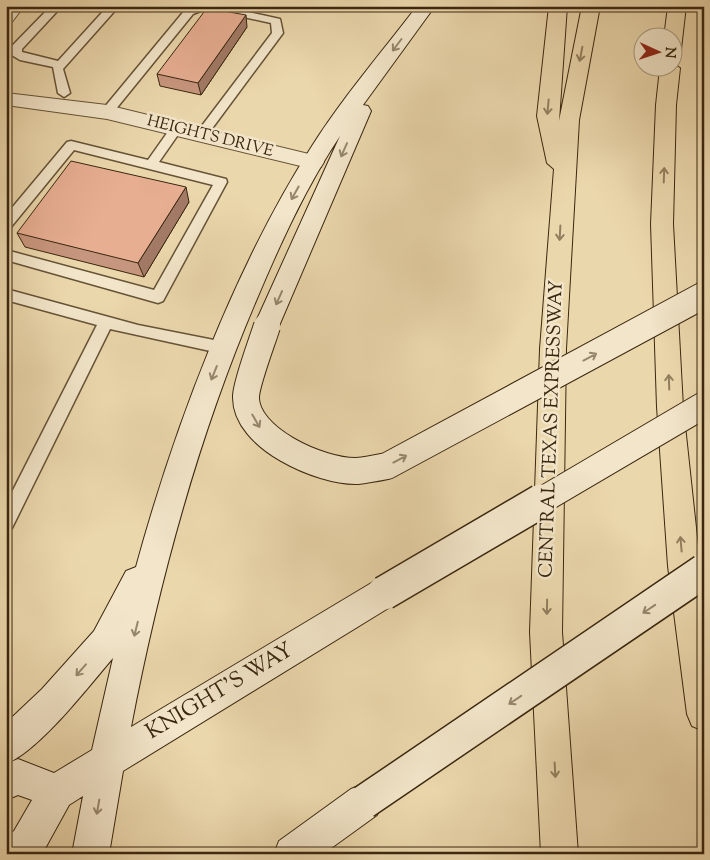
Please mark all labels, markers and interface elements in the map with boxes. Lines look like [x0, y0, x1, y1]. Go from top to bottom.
north arrow [632, 28, 682, 78]
one-way arrow [392, 38, 402, 52]
one-way arrow [576, 45, 586, 61]
text: N [659, 46, 679, 59]
one-way arrow [543, 99, 553, 115]
street label: HEIGHTS DRIVE [144, 110, 276, 164]
one-way arrow [339, 142, 349, 157]
one-way arrow [659, 167, 668, 183]
one-way arrow [290, 186, 300, 200]
one-way arrow [555, 225, 564, 241]
street label: CENTRAL TEXAS EXPRESSWAY [533, 279, 571, 578]
one-way arrow [273, 290, 283, 305]
one-way arrow [582, 352, 597, 362]
one-way arrow [208, 365, 218, 380]
one-way arrow [664, 374, 674, 390]
one-way arrow [251, 414, 261, 428]
one-way arrow [393, 454, 408, 464]
one-way arrow [676, 536, 686, 552]
one-way arrow [542, 599, 552, 615]
one-way arrow [642, 604, 656, 614]
one-way arrow [131, 620, 140, 636]
street label: KNIGHT'S WAY [140, 635, 300, 749]
one-way arrow [75, 664, 87, 677]
one-way arrow [508, 695, 522, 705]
one-way arrow [550, 761, 559, 777]
one-way arrow [92, 799, 102, 815]

